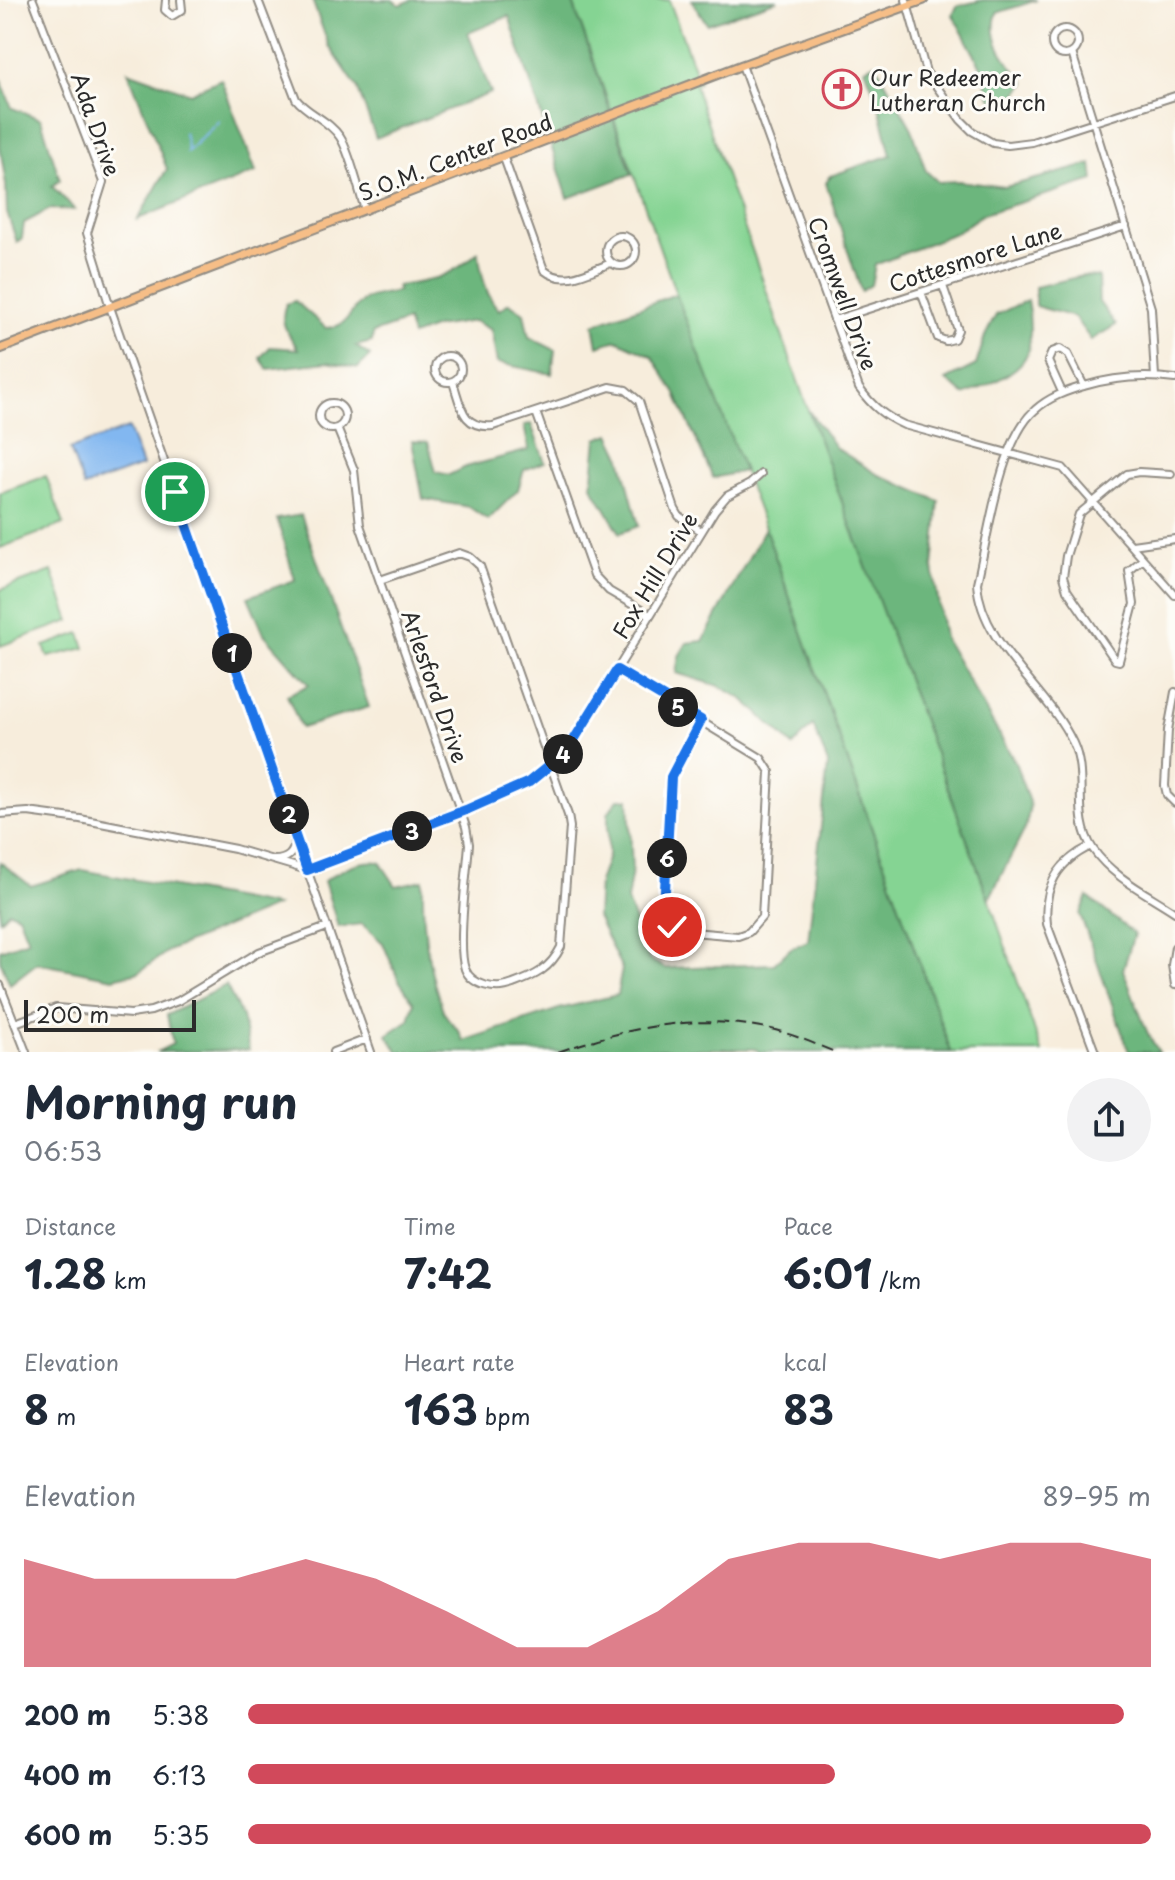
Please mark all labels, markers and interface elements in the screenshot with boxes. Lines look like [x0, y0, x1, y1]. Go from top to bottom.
place label: Our Redeemer Lutheran Church [870, 60, 1046, 118]
street label: Ada Drive [64, 68, 130, 180]
church icon: Our Redeemer Lutheran Church [821, 68, 863, 110]
street label: S.O.M. Center Road [353, 104, 557, 208]
street label: Cromwell Drive [801, 212, 887, 374]
street label: Cottesmore Lane [884, 213, 1066, 299]
pin [141, 458, 209, 526]
icon: arrive [153, 470, 197, 514]
street label: Fox Hill Drive [603, 505, 705, 645]
street label: Arlesford Drive [394, 605, 478, 767]
pin: 1 [212, 633, 252, 673]
text: 1 [227, 636, 237, 669]
pin: 5 [658, 687, 698, 727]
text: 5 [671, 690, 685, 723]
pin: 4 [543, 734, 583, 774]
text: 4 [556, 737, 570, 770]
pin: 2 [269, 794, 309, 834]
text: 2 [281, 797, 297, 830]
pin: 3 [392, 811, 432, 851]
text: 3 [405, 814, 419, 847]
pin: 6 [647, 838, 687, 878]
text: 6 [659, 841, 675, 874]
pin [638, 893, 706, 961]
icon: check [650, 905, 694, 949]
scale bar [24, 996, 196, 1032]
text: 200 m [36, 997, 109, 1030]
text: Morning run [24, 1068, 298, 1134]
button: share [1067, 1078, 1151, 1162]
text: 06:53 [24, 1131, 102, 1170]
text: Distance [24, 1209, 116, 1242]
text: Time [404, 1209, 456, 1242]
text: Pace [783, 1209, 833, 1242]
text: 1.28 [24, 1242, 107, 1303]
text: 7:42 [404, 1242, 492, 1303]
text: 6:01 [783, 1242, 872, 1303]
text: km [107, 1263, 147, 1296]
text: /km [872, 1263, 921, 1296]
text: Elevation [24, 1345, 119, 1378]
text: Heart rate [404, 1345, 515, 1378]
text: kcal [783, 1345, 827, 1378]
text: 8 [24, 1378, 49, 1439]
text: 163 [404, 1378, 478, 1439]
text: 83 [783, 1378, 834, 1439]
text: m [49, 1399, 76, 1432]
text: bpm [478, 1399, 530, 1432]
text: Elevation [24, 1476, 136, 1515]
text: 89–95 m [1042, 1476, 1151, 1515]
text: 200 m [24, 1695, 111, 1734]
text: 5:38 [152, 1695, 210, 1734]
text: 400 m [24, 1755, 112, 1794]
text: 6:13 [152, 1755, 207, 1794]
text: 600 m [24, 1815, 112, 1854]
text: 5:35 [152, 1815, 209, 1854]

